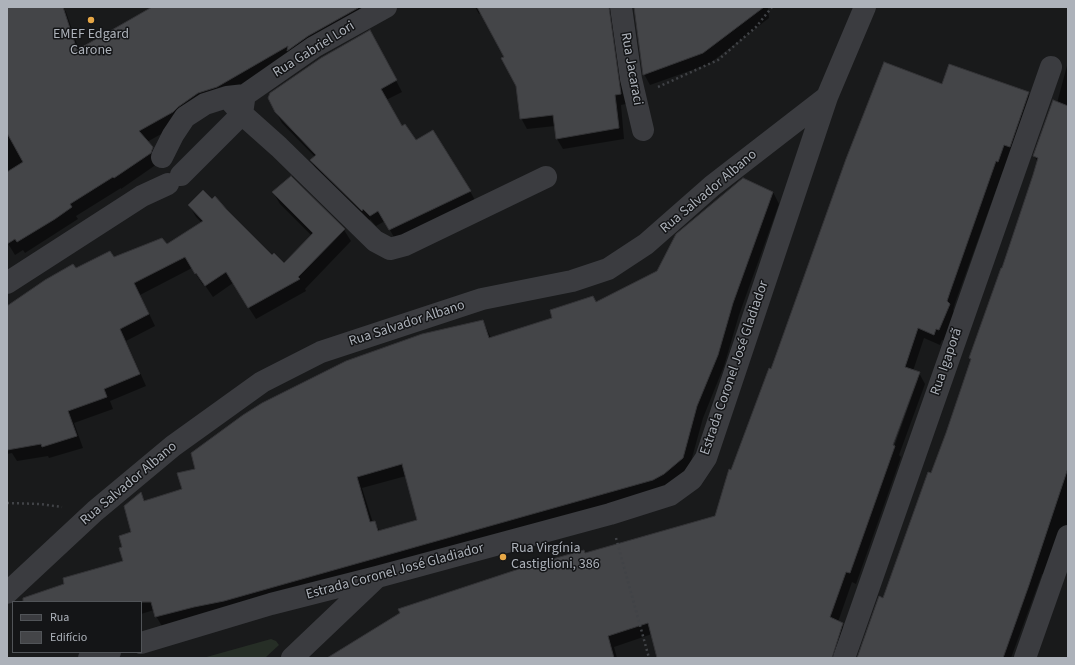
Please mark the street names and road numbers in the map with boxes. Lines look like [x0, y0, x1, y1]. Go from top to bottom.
street label: Rua Gabriel Lori [270, 18, 358, 82]
street label: Rua Jacaraci [616, 31, 646, 107]
street label: Rua Salvador Albano [657, 147, 761, 237]
street label: Estrada Coronel José Gladiador [697, 279, 773, 457]
street label: Rua Salvador Albano [347, 297, 467, 351]
street label: Rua Igaporã [928, 326, 966, 398]
street label: Rua Salvador Albano [77, 439, 181, 529]
street label: Estrada Coronel José Gladiador [304, 540, 486, 604]

